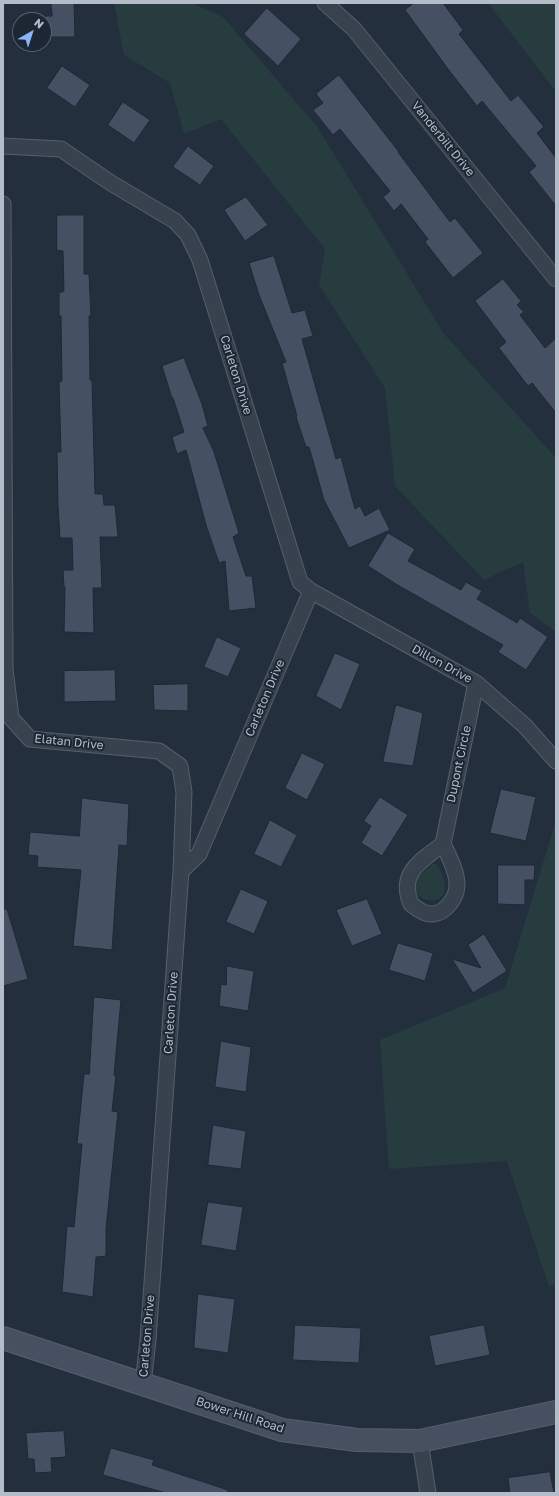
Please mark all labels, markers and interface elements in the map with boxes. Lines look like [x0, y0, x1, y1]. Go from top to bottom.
north arrow [12, 12, 52, 52]
text: N [32, 15, 47, 31]
street label: Vanderbilt Drive [408, 99, 478, 179]
street label: Carleton Drive [217, 333, 255, 417]
street label: Dillon Drive [409, 642, 475, 686]
street label: Carleton Drive [242, 657, 288, 739]
street label: Dupont Circle [444, 724, 474, 804]
street label: Elatan Drive [34, 731, 104, 753]
street label: Carleton Drive [161, 971, 181, 1055]
street label: Carleton Drive [136, 1294, 158, 1378]
street label: Bower Hill Road [194, 1394, 286, 1436]

